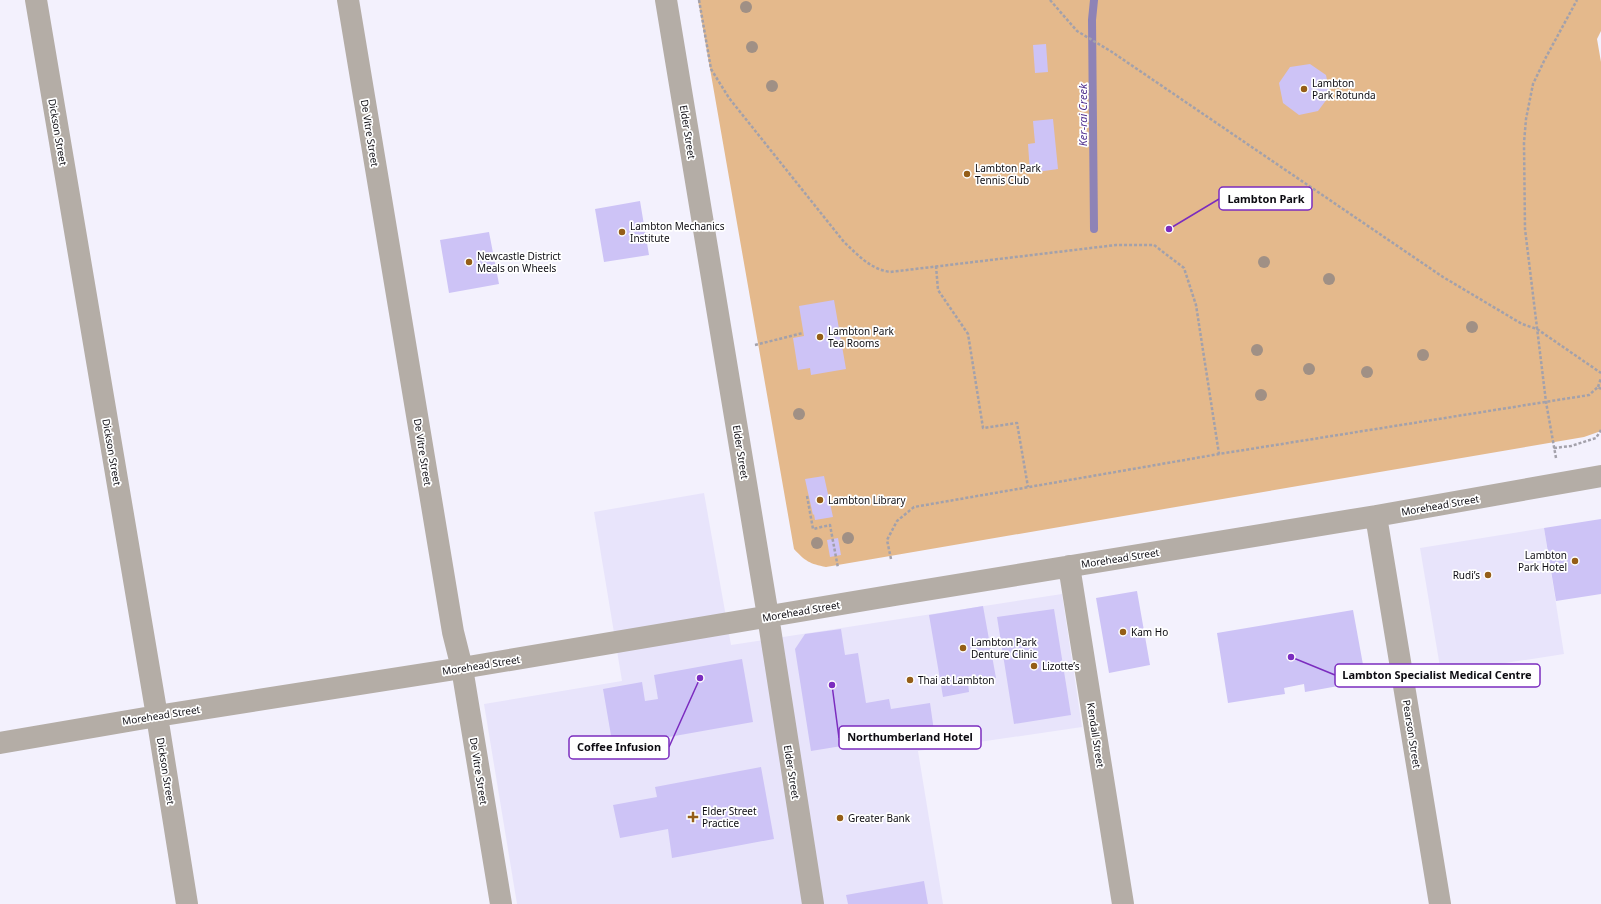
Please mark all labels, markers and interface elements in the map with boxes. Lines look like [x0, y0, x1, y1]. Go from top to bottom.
place label: Lambton Park Rotunda [1312, 76, 1376, 102]
water label: Ker-rai Creek [1075, 83, 1090, 146]
marker: Lambton Park Rotunda [1299, 84, 1309, 94]
street label: Dickson Street [45, 98, 71, 167]
street label: De Vitre Street [358, 98, 382, 168]
street label: Elder Street [677, 104, 699, 160]
place label: Lambton Park Tennis Club [975, 161, 1042, 187]
marker: Lambton Park Tennis Club [962, 169, 972, 179]
callout: Lambton Park [1219, 187, 1312, 210]
text: Lambton Park [1227, 191, 1305, 206]
place label: Lambton Mechanics Institute [630, 219, 725, 245]
marker: Lambton Mechanics Institute [617, 227, 627, 237]
place label: Newcastle District Meals on Wheels [477, 249, 561, 275]
marker: Newcastle District Meals on Wheels [464, 257, 474, 267]
place label: Lambton Park Tea Rooms [828, 324, 895, 350]
marker: Lambton Park Tea Rooms [815, 332, 825, 342]
street label: De Vitre Street [411, 417, 435, 487]
street label: Dickson Street [99, 418, 125, 487]
street label: Elder Street [730, 424, 752, 480]
street label: Morehead Street [1400, 491, 1480, 519]
place label: Lambton Library [828, 493, 906, 507]
marker: Lambton Library [815, 495, 825, 505]
street label: Morehead Street [1080, 545, 1160, 571]
place label: Lambton Park Hotel [1518, 548, 1567, 574]
marker: Lambton Park Hotel [1570, 556, 1580, 566]
place label: Rudi’s [1453, 568, 1480, 582]
marker: Rudi’s [1483, 570, 1493, 580]
street label: Morehead Street [761, 597, 841, 625]
place label: Kam Ho [1131, 625, 1168, 639]
marker: Kam Ho [1118, 627, 1128, 637]
place label: Lambton Park Denture Clinic [971, 635, 1038, 661]
marker: Lambton Park Denture Clinic [958, 643, 968, 653]
street label: Morehead Street [441, 652, 521, 678]
place label: Lizotte’s [1042, 659, 1080, 673]
marker: Lizotte’s [1029, 661, 1039, 671]
callout: Lambton Specialist Medical Centre [1335, 664, 1540, 687]
text: Lambton Specialist Medical Centre [1342, 667, 1532, 682]
place label: Thai at Lambton [918, 673, 995, 687]
marker: Thai at Lambton [905, 675, 915, 685]
street label: Pearson Street [1400, 699, 1424, 770]
street label: Morehead Street [121, 702, 201, 728]
street label: Kendall Street [1084, 702, 1108, 769]
callout: Northumberland Hotel [839, 726, 981, 749]
text: Northumberland Hotel [847, 729, 973, 744]
street label: De Vitre Street [467, 736, 491, 806]
callout: Coffee Infusion [569, 736, 669, 759]
street label: Dickson Street [154, 737, 178, 806]
text: Coffee Infusion [577, 739, 661, 754]
street label: Elder Street [781, 744, 803, 800]
place label: Elder Street Practice [702, 804, 757, 830]
marker: Elder Street Practice [687, 811, 699, 823]
place label: Greater Bank [848, 811, 911, 825]
marker: Greater Bank [835, 813, 845, 823]

